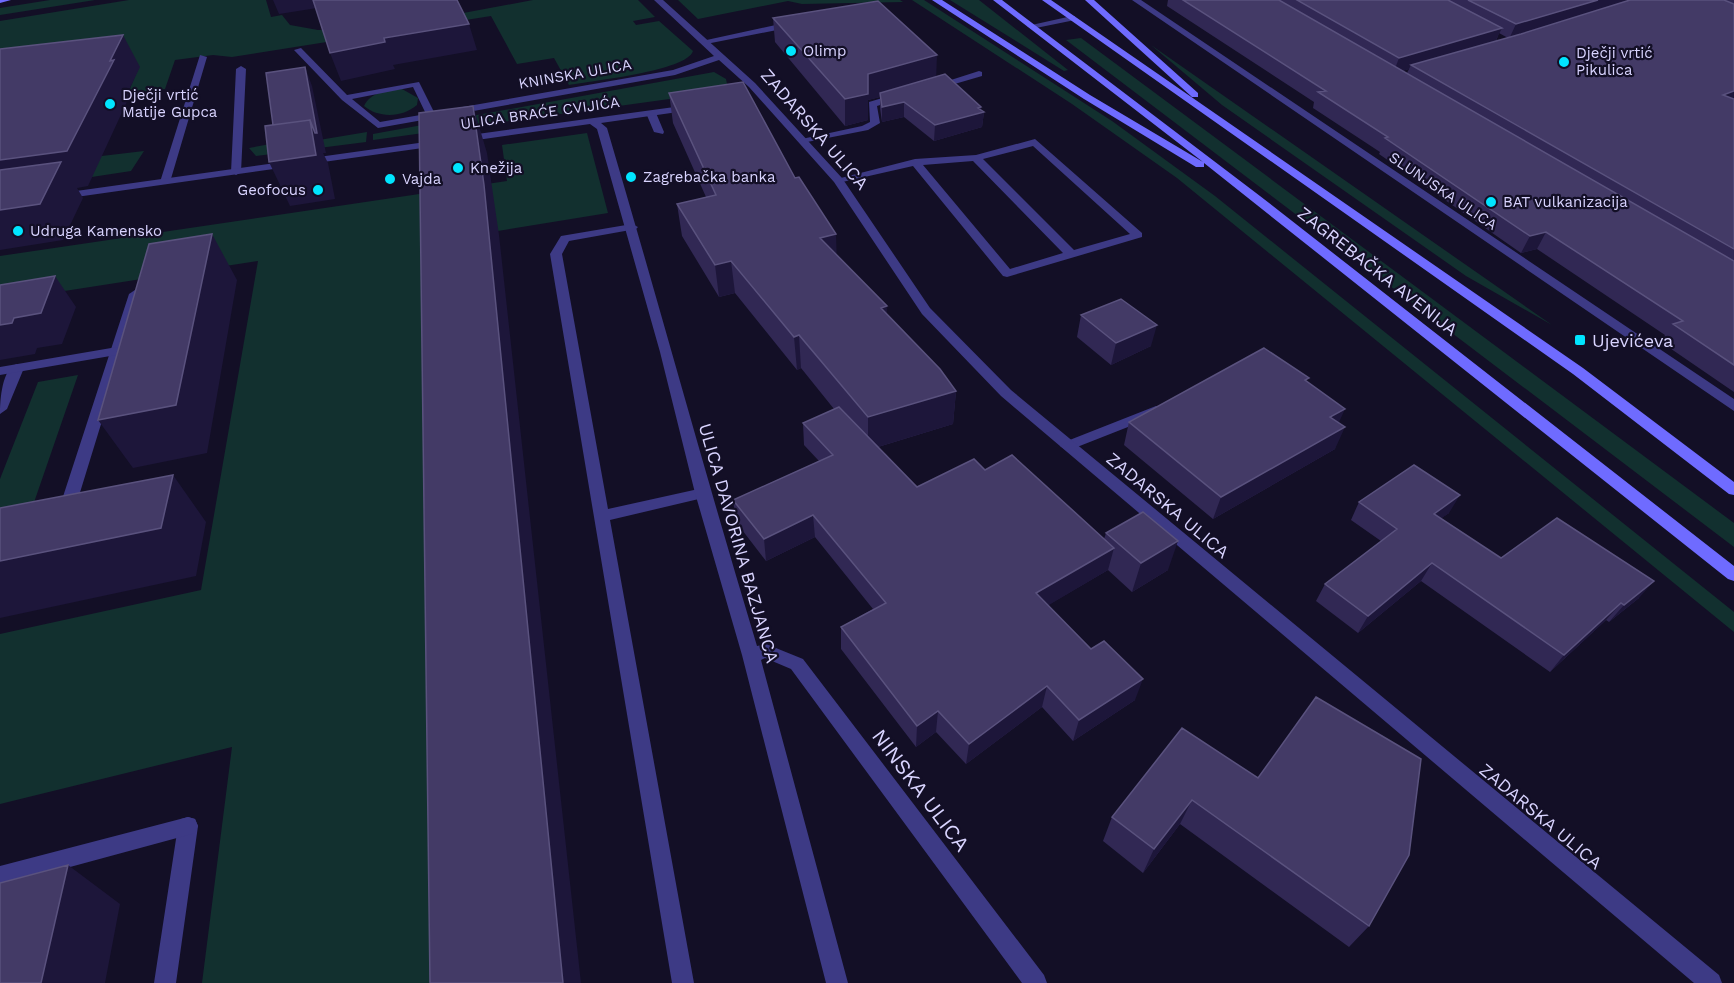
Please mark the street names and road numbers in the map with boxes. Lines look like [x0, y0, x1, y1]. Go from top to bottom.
street label: KNINSKA ULICA [517, 55, 633, 93]
street label: ZADARSKA ULICA [757, 64, 873, 194]
street label: ULICA BRAĆE CVIJIĆA [459, 92, 621, 133]
street label: SLUNJSKA ULICA [1386, 148, 1501, 234]
street label: ZAGREBAČKA AVENIJA [1294, 202, 1462, 340]
street label: ULICA DAVORINA BAZJANCA [695, 421, 783, 665]
street label: ZADARSKA ULICA [1103, 448, 1234, 562]
street label: NINSKA ULICA [867, 724, 975, 856]
street label: ZADARSKA ULICA [1476, 759, 1607, 873]

